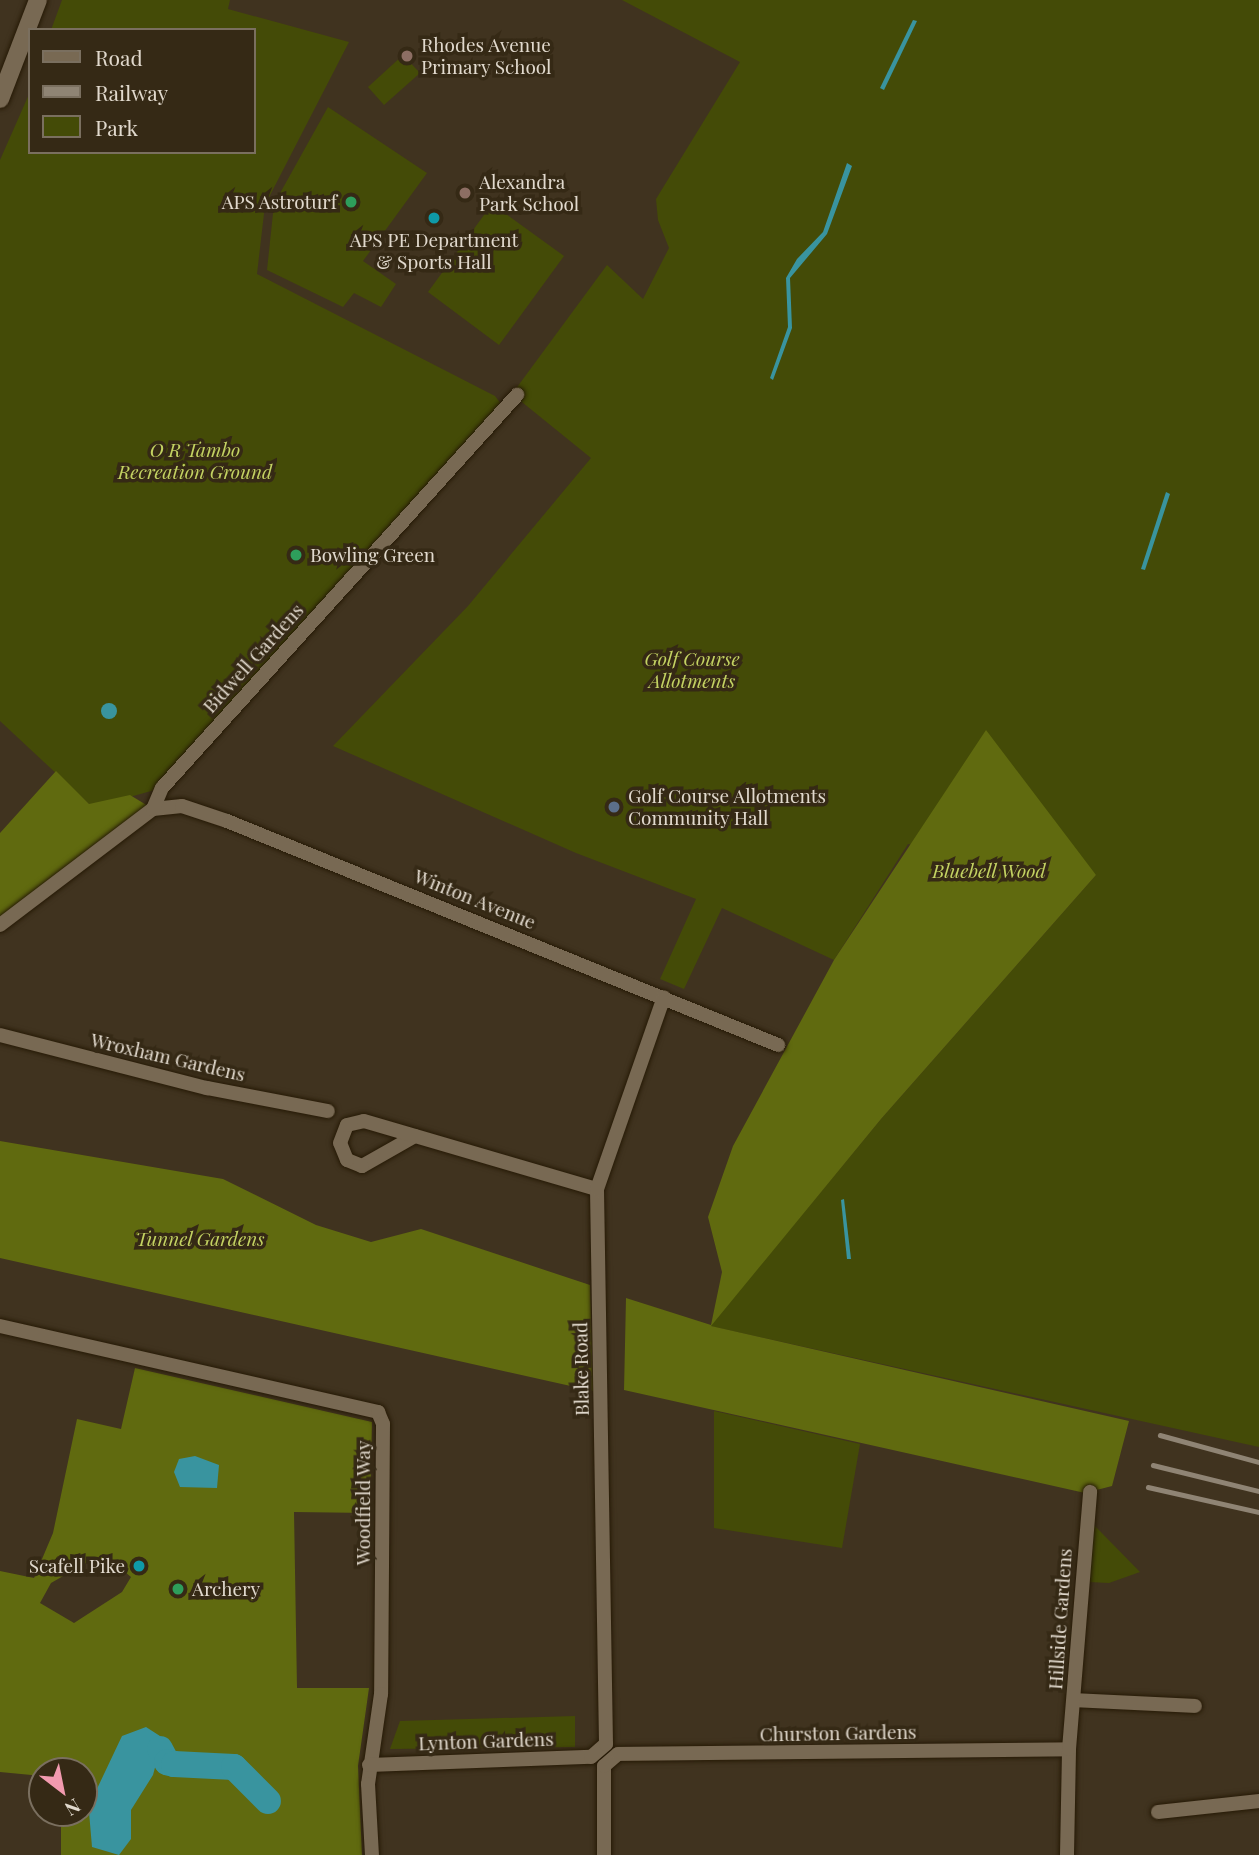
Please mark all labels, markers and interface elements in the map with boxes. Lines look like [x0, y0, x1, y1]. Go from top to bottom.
legend [28, 28, 256, 154]
place label: Rhodes Avenue Primary School [421, 34, 552, 78]
text: Road [95, 43, 143, 71]
marker: Rhodes Avenue Primary School [399, 48, 415, 64]
text: Railway [95, 78, 168, 106]
text: Park [95, 113, 138, 141]
place label: Alexandra Park School [479, 171, 579, 215]
marker: Alexandra Park School [457, 185, 473, 201]
place label: APS Astroturf [221, 191, 337, 213]
marker: APS Astroturf [343, 194, 359, 210]
marker: APS PE Department & Sports Hall [426, 210, 442, 226]
place label: APS PE Department & Sports Hall [350, 229, 518, 273]
park label: O R Tambo Recreation Ground [118, 439, 272, 483]
place label: Bowling Green [310, 544, 435, 566]
marker: Bowling Green [288, 547, 304, 563]
street label: Bidwell Gardens [198, 599, 308, 717]
park label: Golf Course Allotments [644, 648, 740, 692]
place label: Golf Course Allotments Community Hall [628, 785, 827, 829]
marker: Golf Course Allotments Community Hall [606, 799, 622, 815]
park label: Bluebell Wood [932, 860, 1046, 882]
street label: Winton Avenue [411, 864, 539, 934]
street label: Wroxham Gardens [89, 1028, 247, 1086]
park label: Tunnel Gardens [135, 1228, 265, 1250]
street label: Blake Road [569, 1322, 593, 1416]
street label: Woodfield Way [352, 1440, 374, 1566]
street label: Hillside Gardens [1044, 1548, 1076, 1690]
place label: Scafell Pike [29, 1555, 125, 1577]
marker: Scafell Pike [131, 1558, 147, 1574]
place label: Archery [192, 1578, 260, 1600]
marker: Archery [170, 1581, 186, 1597]
street label: Churston Gardens [759, 1720, 917, 1746]
street label: Lynton Gardens [418, 1727, 554, 1755]
north arrow [28, 1757, 98, 1827]
text: N [60, 1793, 86, 1823]

